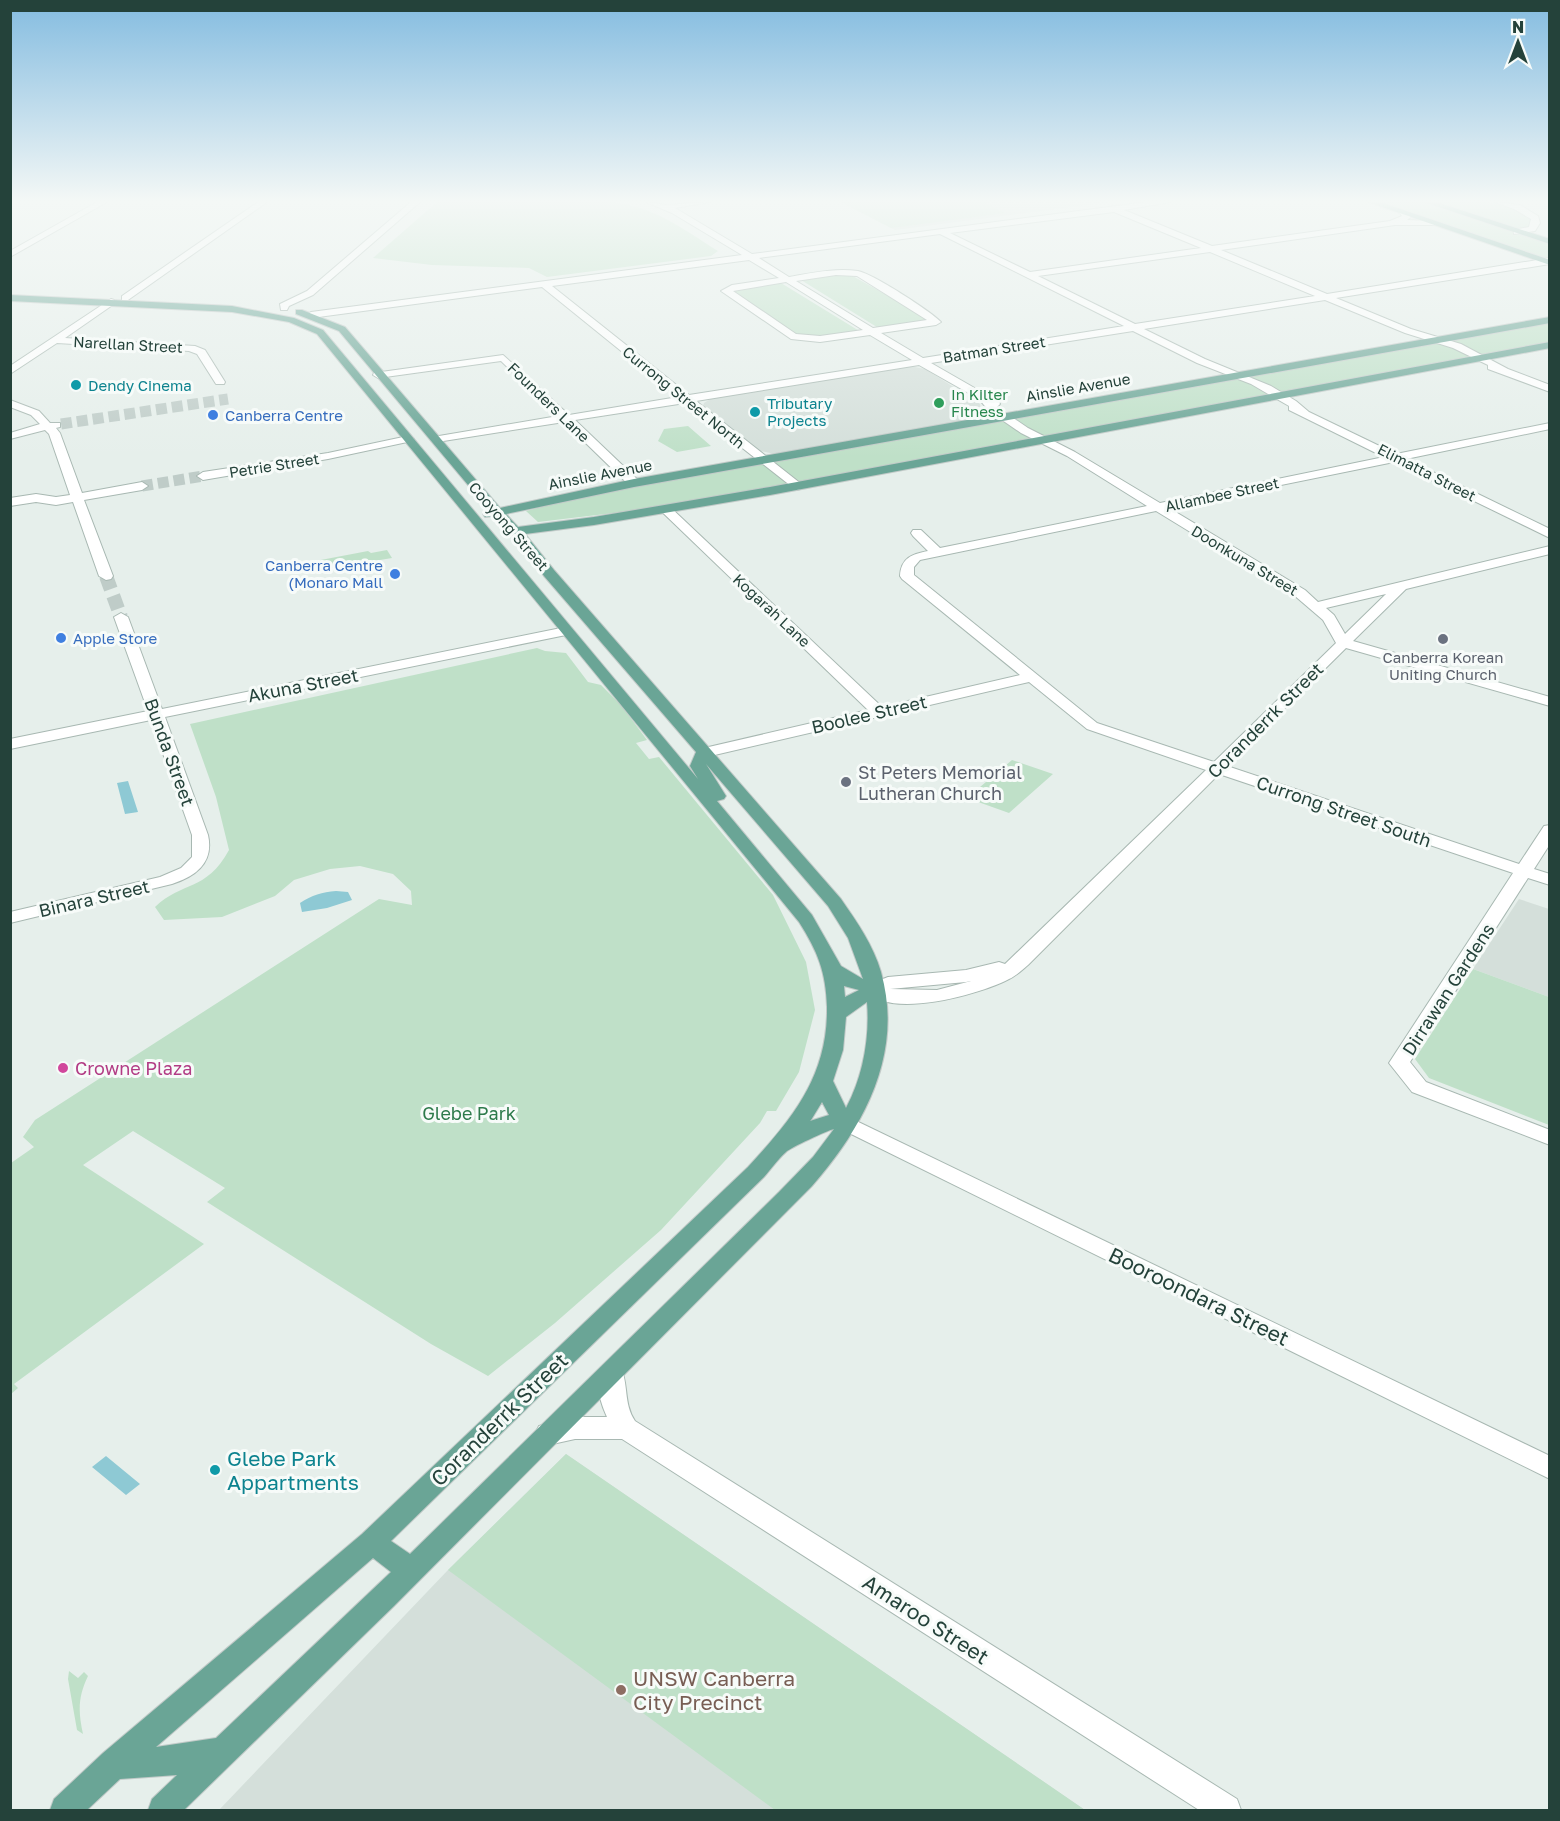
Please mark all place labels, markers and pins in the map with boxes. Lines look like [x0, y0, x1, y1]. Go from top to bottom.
place label: Dendy Cinema [88, 376, 192, 394]
marker: Dendy Cinema [69, 378, 83, 392]
place label: In Kilter Fitness [951, 385, 1008, 420]
place label: Tributary Projects [767, 394, 833, 429]
marker: In Kilter Fitness [932, 396, 946, 410]
marker: Tributary Projects [748, 405, 762, 419]
place label: Canberra Centre [225, 406, 343, 424]
marker: Canberra Centre [206, 408, 220, 422]
place label: Canberra Centre (Monaro Mall [265, 556, 383, 591]
marker: Canberra Centre (Monaro Mall [388, 567, 402, 581]
place label: Apple Store [73, 629, 158, 647]
marker: Apple Store [54, 631, 68, 645]
marker: Canberra Korean Uniting Church [1436, 632, 1450, 646]
place label: Canberra Korean Uniting Church [1383, 648, 1503, 683]
place label: St Peters Memorial Lutheran Church [858, 761, 1022, 804]
marker: St Peters Memorial Lutheran Church [839, 775, 853, 789]
place label: Crowne Plaza [75, 1057, 192, 1079]
marker: Crowne Plaza [56, 1061, 70, 1075]
place label: Glebe Park Appartments [227, 1445, 359, 1495]
marker: Glebe Park Appartments [208, 1463, 222, 1477]
place label: UNSW Canberra City Precinct [633, 1665, 795, 1715]
marker: UNSW Canberra City Precinct [614, 1683, 628, 1697]

